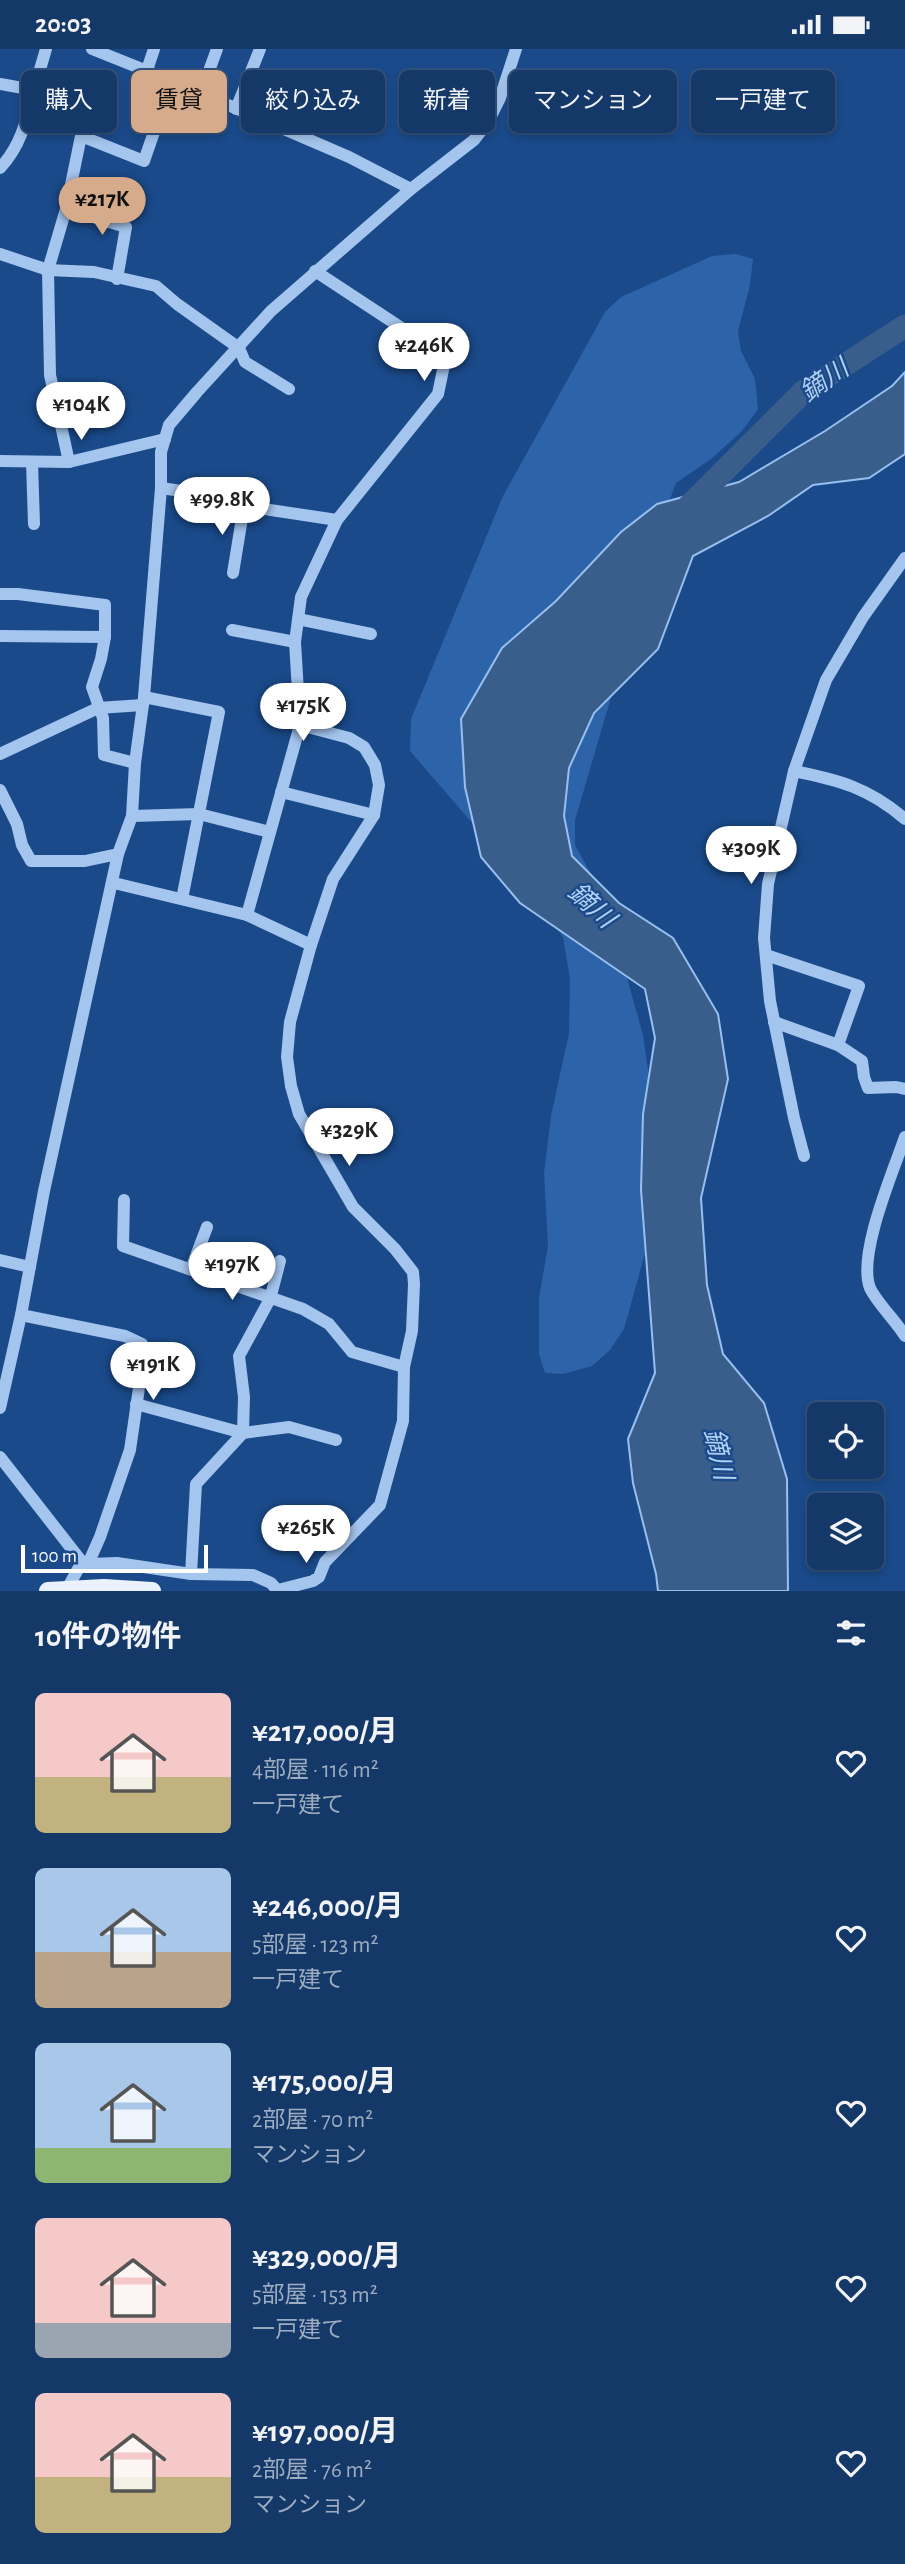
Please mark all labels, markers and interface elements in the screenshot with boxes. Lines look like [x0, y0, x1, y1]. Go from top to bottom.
text: 20:03 [35, 11, 92, 37]
chip: 購入 [21, 70, 117, 133]
chip: 賃貸 [131, 70, 227, 133]
chip: 絞り込み [241, 70, 385, 133]
chip: 新着 [399, 70, 495, 133]
chip: マンション [509, 70, 677, 133]
chip: 一戸建て [691, 70, 835, 133]
pin: ¥217K [53, 177, 151, 237]
text: ¥217K [75, 188, 129, 211]
pin: ¥246K [375, 323, 473, 383]
text: ¥246K [394, 334, 454, 357]
water label: 鏑川 [795, 353, 856, 406]
pin: ¥104K [32, 383, 130, 442]
text: ¥104K [52, 393, 110, 416]
pin: ¥99.8K [165, 477, 279, 537]
text: ¥99.8K [190, 488, 254, 511]
pin: ¥175K [254, 683, 352, 743]
text: ¥175K [276, 694, 330, 717]
pin: ¥309K [702, 827, 800, 886]
text: ¥309K [722, 837, 780, 860]
water label: 鏑川 [563, 878, 622, 935]
pin: ¥329K [300, 1109, 398, 1168]
text: ¥329K [320, 1119, 378, 1142]
pin: ¥197K [183, 1243, 281, 1302]
text: ¥197K [205, 1253, 259, 1276]
pin: ¥191K [104, 1343, 202, 1402]
text: ¥191K [126, 1353, 180, 1376]
map controls [807, 1402, 884, 1570]
button: locate [807, 1402, 884, 1479]
water label: 鏑川 [700, 1426, 738, 1485]
button: layers [807, 1493, 884, 1570]
pin: ¥265K [257, 1505, 355, 1565]
text: ¥265K [277, 1516, 335, 1539]
scale bar [21, 1542, 208, 1574]
text: 100 m [32, 1547, 77, 1566]
icon: filters [832, 1614, 870, 1652]
text: 10件の物件 [35, 1622, 181, 1652]
text: ¥217,000/月 [252, 1717, 398, 1747]
icon: home [91, 1721, 175, 1805]
icon: heart [832, 1744, 870, 1782]
text: 4部屋 · 116 m² [252, 1759, 379, 1782]
text: 一戸建て [252, 1794, 344, 1817]
text: ¥246,000/月 [252, 1892, 404, 1922]
icon: home [91, 1896, 175, 1980]
icon: heart [832, 1919, 870, 1957]
text: 5部屋 · 123 m² [252, 1934, 379, 1957]
text: 一戸建て [252, 1969, 344, 1992]
text: ¥175,000/月 [252, 2067, 397, 2097]
icon: home [91, 2071, 175, 2155]
icon: heart [832, 2094, 870, 2132]
text: 2部屋 · 70 m² [252, 2109, 373, 2132]
text: マンション [252, 2144, 367, 2167]
text: ¥329,000/月 [252, 2242, 402, 2272]
icon: home [91, 2246, 175, 2330]
icon: heart [832, 2269, 870, 2307]
text: 5部屋 · 153 m² [252, 2284, 378, 2307]
text: 一戸建て [252, 2319, 344, 2342]
text: ¥197,000/月 [252, 2417, 398, 2447]
icon: home [91, 2421, 175, 2505]
icon: heart [832, 2444, 870, 2482]
text: 2部屋 · 76 m² [252, 2459, 372, 2482]
text: マンション [252, 2494, 367, 2517]

